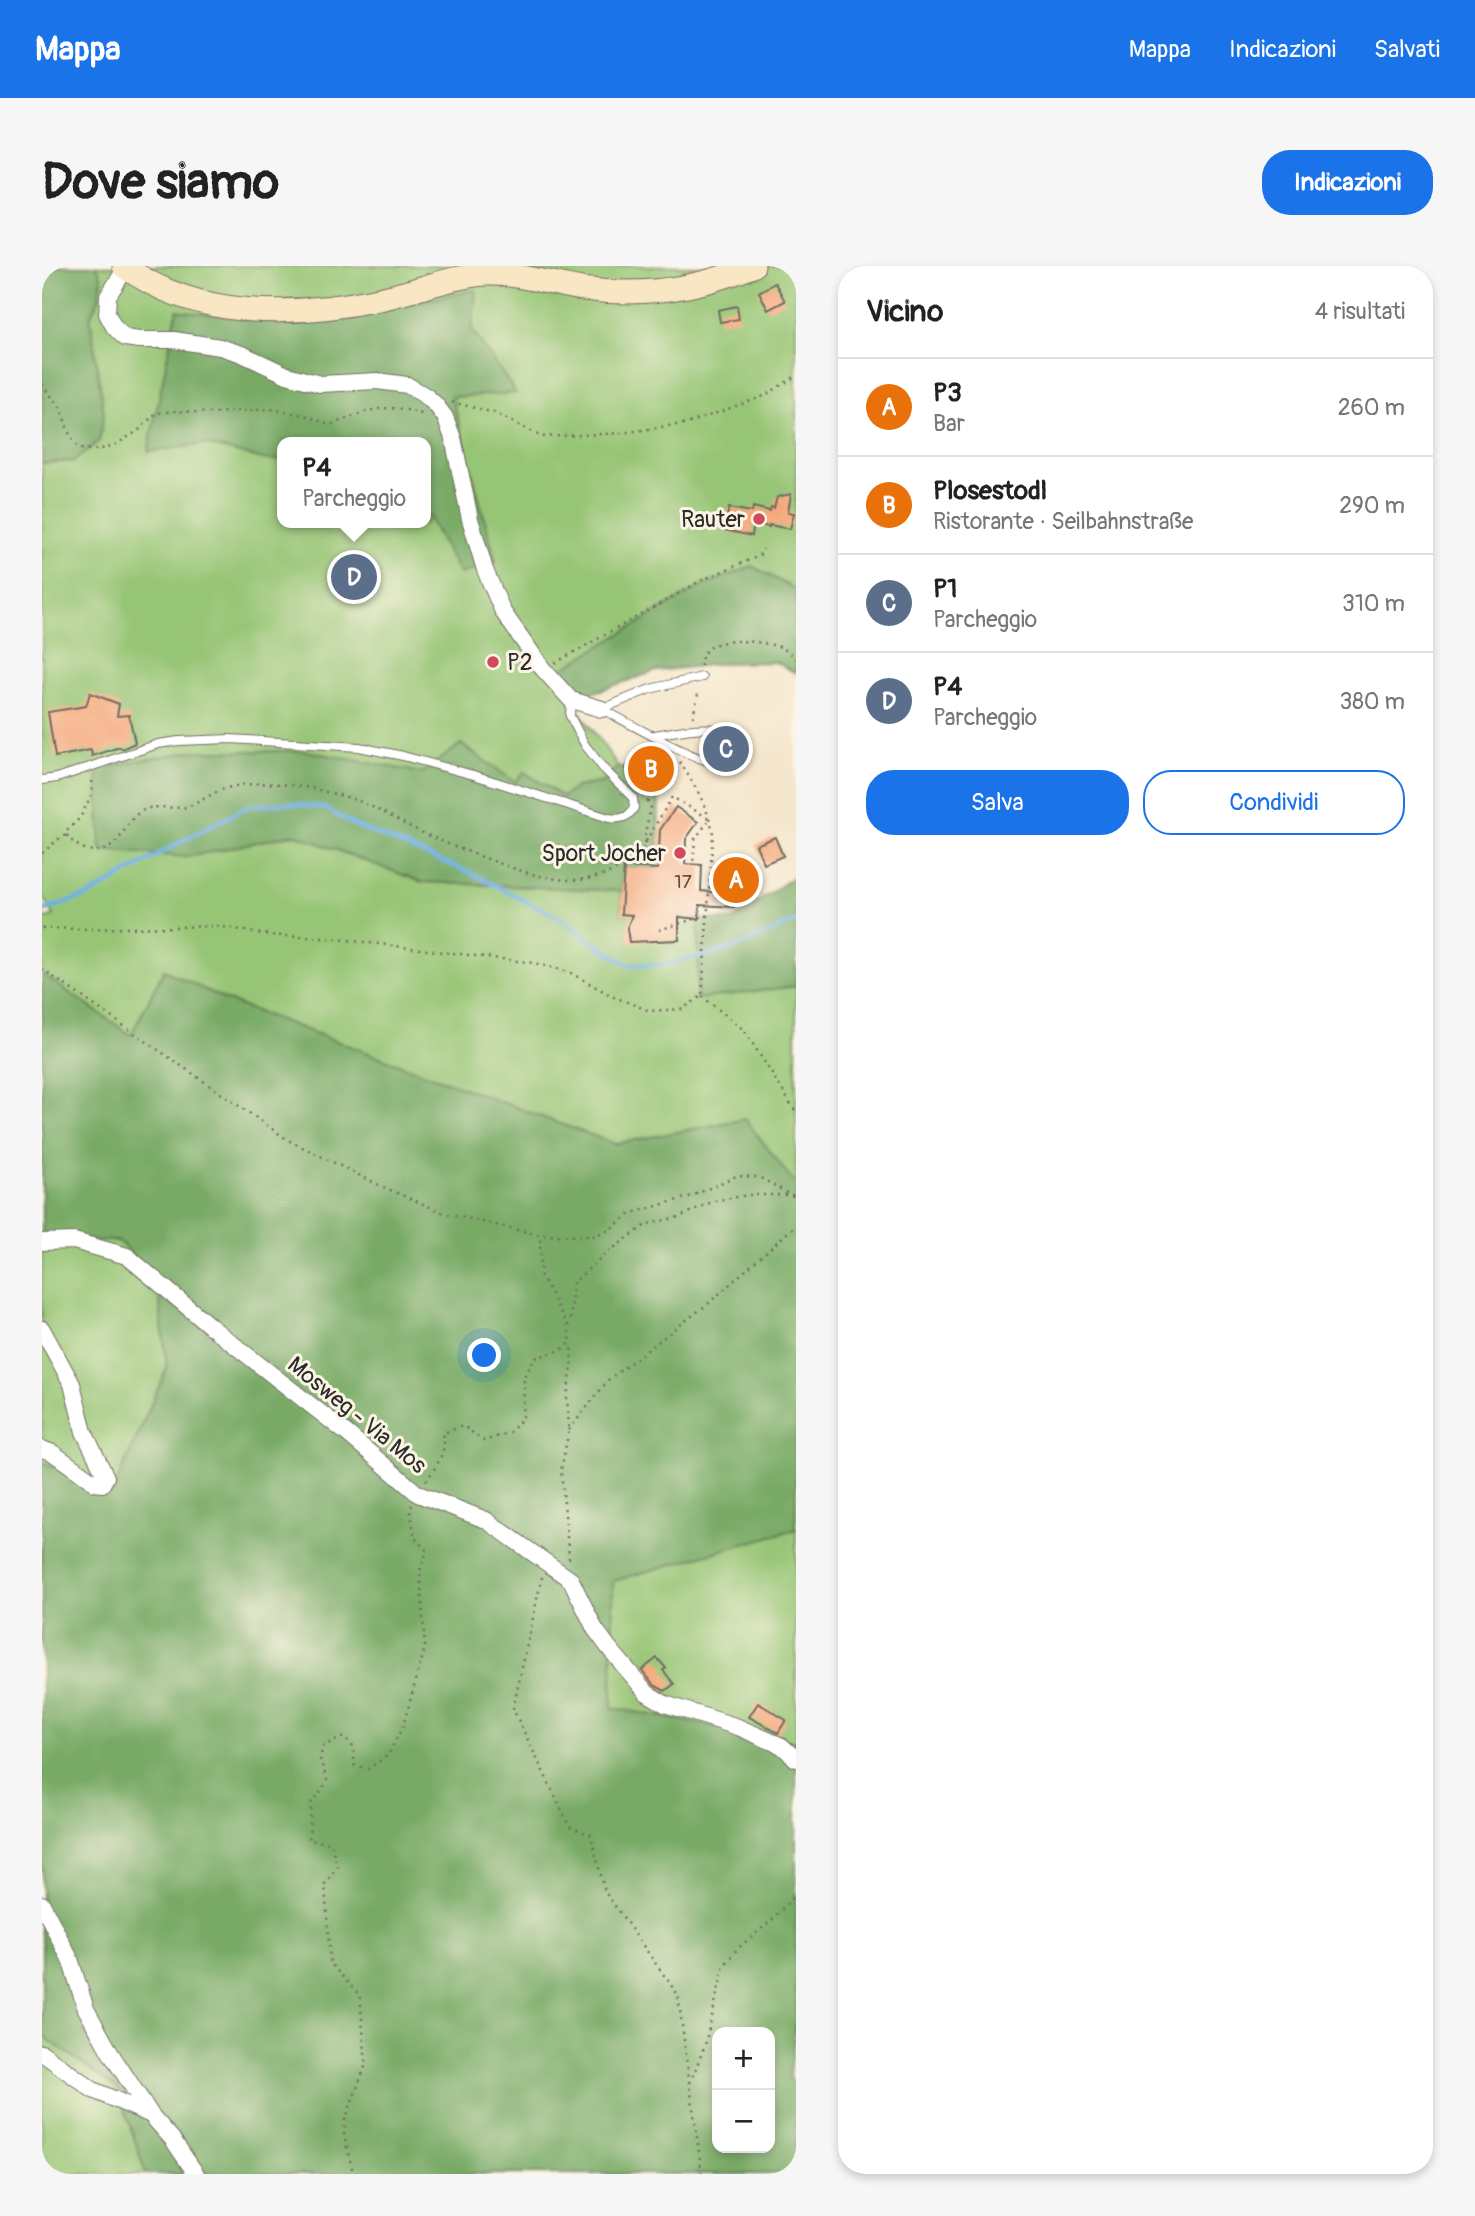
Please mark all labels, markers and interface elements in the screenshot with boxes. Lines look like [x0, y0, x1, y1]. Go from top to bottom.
text: Mappa [35, 29, 121, 70]
text: Mappa [1129, 35, 1191, 64]
text: Indicazioni [1229, 35, 1336, 64]
text: Salvati [1374, 35, 1440, 64]
button: Indicazioni [1262, 150, 1433, 215]
text: Dove siamo [42, 152, 279, 213]
text: Vicino [866, 293, 943, 330]
text: 4 risultati [1315, 297, 1405, 326]
text: P3 [933, 377, 962, 409]
text: A [882, 393, 896, 422]
text: 260 m [1338, 393, 1405, 422]
text: Bar [933, 409, 965, 438]
popup [277, 437, 431, 528]
text: P4 [302, 452, 331, 484]
text: Plosestodl [933, 475, 1047, 507]
text: Parcheggio [302, 484, 406, 513]
text: B [882, 491, 896, 520]
text: 290 m [1339, 491, 1405, 520]
place label: Rauter [681, 505, 745, 534]
text: Ristorante · Seilbahnstraße [933, 507, 1193, 536]
marker: Rauter [751, 511, 767, 527]
pin: D [331, 551, 377, 603]
text: P1 [933, 573, 958, 605]
text: C [882, 589, 896, 618]
text: 310 m [1342, 589, 1405, 618]
text: Parcheggio [933, 605, 1037, 634]
place label: P2 [507, 648, 533, 677]
marker: P2 [485, 654, 501, 670]
text: P4 [933, 671, 962, 703]
text: D [882, 687, 896, 716]
text: 380 m [1339, 687, 1405, 716]
text: Parcheggio [933, 703, 1037, 732]
pin: C [703, 723, 749, 775]
pin: B [628, 743, 674, 795]
button: Salva [866, 770, 1129, 835]
button: Condividi [1143, 770, 1405, 835]
place label: Sport Jocher [542, 839, 666, 868]
marker: Sport Jocher [672, 845, 688, 861]
pin: A [713, 854, 759, 906]
house number: 17 [674, 870, 692, 894]
your location [467, 1338, 501, 1372]
street label: Mosweg - Via Mos [282, 1350, 432, 1480]
map controls [712, 2027, 775, 2153]
button: + [712, 2027, 775, 2090]
button: − [712, 2090, 775, 2153]

